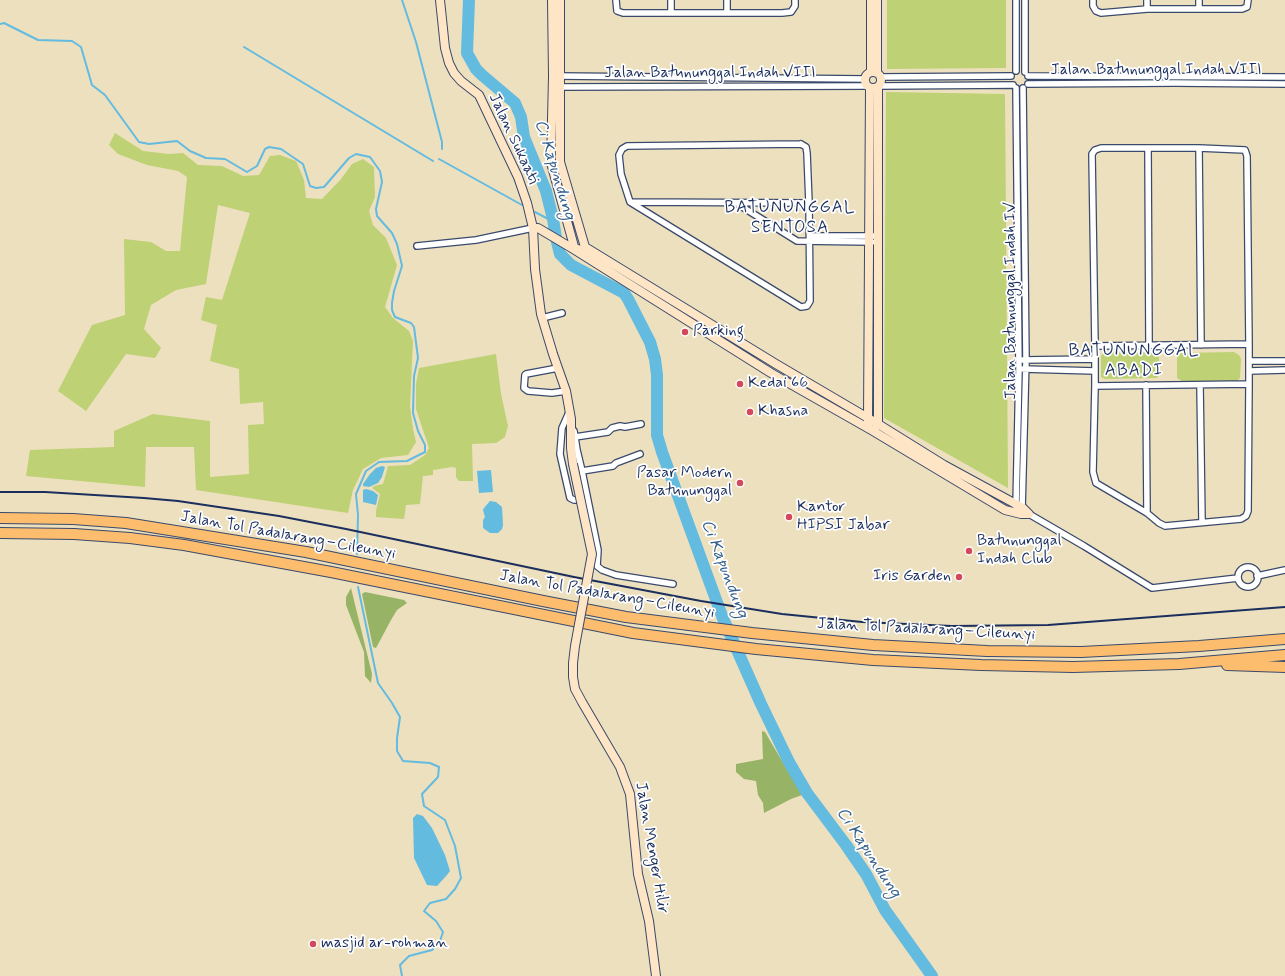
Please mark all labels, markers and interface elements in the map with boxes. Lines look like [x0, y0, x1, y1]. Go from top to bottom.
street label: Jalan Batununggal Indah VIII [1050, 61, 1262, 81]
street label: Jalan Batununggal Indah VIII [604, 64, 816, 84]
street label: Jalan Sukaati [484, 90, 542, 188]
water label: Ci Kapundung [529, 117, 579, 223]
district label: BATUNUNGGAL SENTOSA [724, 198, 856, 238]
street label: Jalan Batununggal Indah IV [1002, 202, 1022, 400]
place label: Parking [693, 322, 744, 342]
marker: Parking [680, 327, 690, 337]
district label: BATUNUNGGAL ABADI [1068, 341, 1200, 381]
place label: Kedai 66 [748, 374, 808, 394]
marker: Kedai 66 [735, 379, 745, 389]
place label: Khasna [758, 402, 808, 422]
marker: Khasna [745, 407, 755, 417]
place label: Pasar Modern Batununggal [637, 464, 732, 502]
marker: Pasar Modern Batununggal [735, 478, 745, 488]
place label: Kantor HIPSI Jabar [797, 498, 890, 536]
street label: Jalan Tol Padalarang–Cileunyi [179, 508, 397, 564]
marker: Kantor HIPSI Jabar [784, 512, 794, 522]
water label: Ci Kapundung [696, 517, 752, 621]
place label: Batununggal Indah Club [977, 532, 1062, 570]
marker: Batununggal Indah Club [964, 546, 974, 556]
street label: Jalan Tol Padalarang–Cileunyi [498, 567, 716, 623]
place label: Iris Garden [873, 567, 951, 587]
marker: Iris Garden [954, 572, 964, 582]
street label: Jalan Tol Padalarang–Cileunyi [817, 615, 1035, 645]
street label: Jalan Menger Hilir [630, 781, 672, 915]
water label: Ci Kapundung [831, 804, 905, 902]
place label: masjid ar-rohman [321, 934, 448, 954]
marker: masjid ar-rohman [308, 939, 318, 949]

